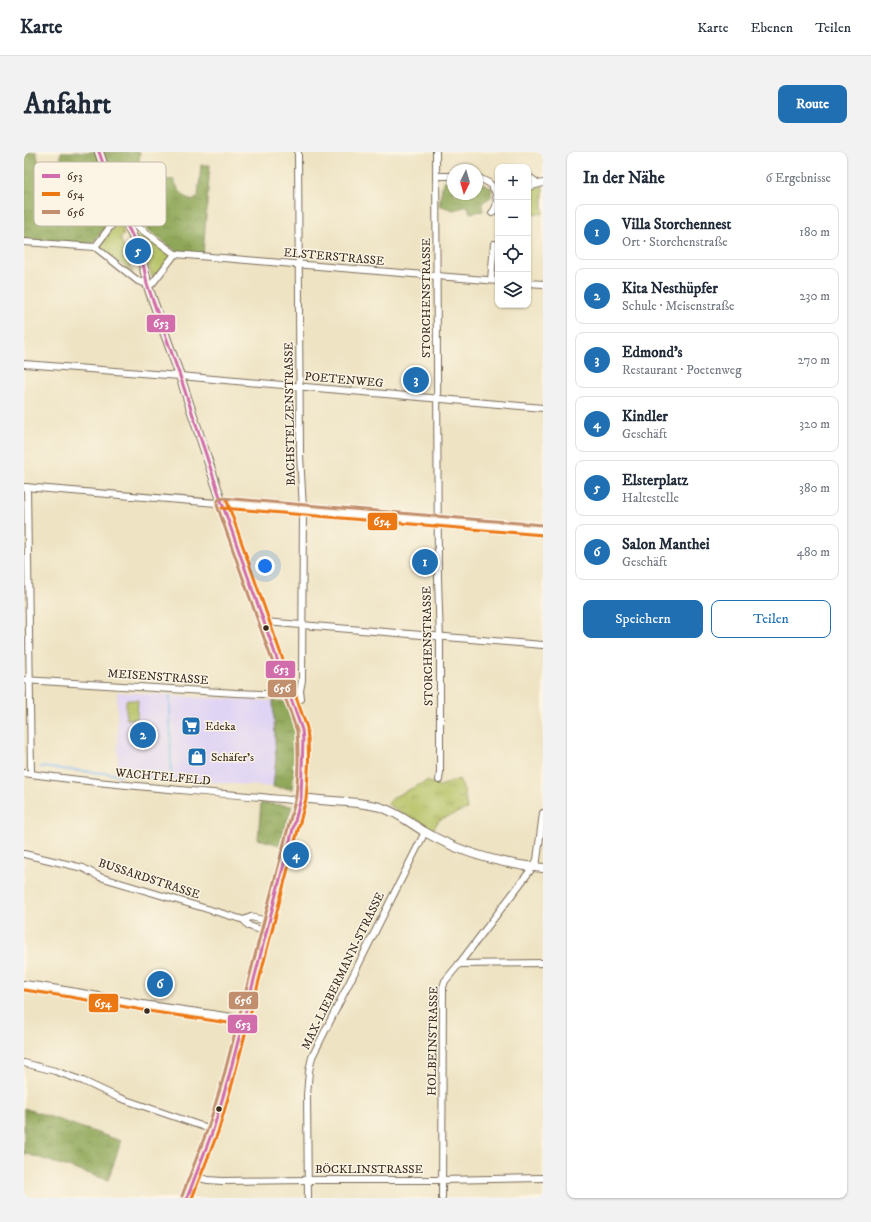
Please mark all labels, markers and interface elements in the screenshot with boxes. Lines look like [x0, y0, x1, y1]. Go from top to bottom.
text: Karte [20, 16, 62, 39]
text: Karte [697, 19, 728, 37]
text: Ebenen [750, 19, 793, 37]
text: Teilen [815, 19, 851, 37]
button: Route [778, 85, 847, 123]
text: Anfahrt [24, 87, 111, 122]
legend [34, 162, 166, 226]
north arrow [447, 164, 483, 200]
map controls [495, 164, 531, 308]
button: + [495, 164, 531, 200]
text: In der Nähe [583, 167, 665, 189]
text: 653 [67, 170, 82, 184]
text: 6 Ergebnisse [765, 170, 831, 186]
text: 654 [67, 188, 85, 202]
button: − [495, 200, 531, 236]
text: 656 [67, 206, 85, 220]
text: Villa Storchennest [622, 215, 731, 234]
text: 1 [595, 224, 599, 240]
text: 180 m [799, 224, 830, 240]
text: Ort · Storchenstraße [622, 234, 728, 250]
pin: 5 [125, 236, 151, 266]
button: locate [495, 236, 531, 272]
street label: STORCHENSTRASSE [419, 237, 434, 358]
street label: ELSTERSTRASSE [283, 245, 386, 269]
button: layers [495, 272, 531, 308]
text: Kita Nesthüpfer [622, 279, 718, 298]
text: 2 [594, 288, 600, 304]
text: 230 m [799, 288, 830, 304]
text: Schule · Meisenstraße [622, 298, 734, 314]
line badge: 653 [146, 314, 176, 333]
text: 653 [153, 317, 169, 331]
street label: BACHSTELZENSTRASSE [281, 341, 299, 486]
text: Edmond's [622, 343, 683, 362]
text: 3 [595, 352, 599, 368]
text: 270 m [798, 352, 830, 368]
text: Restaurant · Poetenweg [622, 362, 742, 378]
pin: 3 [403, 365, 429, 395]
street label: POETENWEG [304, 369, 385, 391]
text: Kindler [622, 407, 668, 426]
text: 4 [593, 416, 601, 432]
text: 320 m [799, 416, 830, 432]
text: Geschäft [622, 426, 667, 442]
text: Elsterplatz [622, 471, 688, 490]
text: 5 [594, 480, 600, 496]
text: 380 m [799, 480, 830, 496]
text: Haltestelle [622, 490, 679, 506]
line badge: 654 [367, 512, 398, 531]
text: 654 [374, 515, 391, 529]
text: Salon Manthei [622, 535, 710, 554]
text: 6 [594, 544, 600, 560]
text: 480 m [796, 544, 830, 560]
pin: 1 [412, 547, 438, 577]
text: Geschäft [622, 554, 667, 570]
your location [255, 556, 275, 576]
street label: STORCHENSTRASSE [419, 585, 437, 706]
button: Speichern [583, 600, 703, 638]
button: Teilen [711, 600, 831, 638]
unlabelled marker [261, 623, 271, 633]
line badge: 653 [265, 660, 296, 679]
text: 653 [273, 663, 289, 677]
street label: MEISENSTRASSE [107, 666, 209, 688]
line badge: 656 [267, 679, 297, 698]
text: 656 [274, 682, 292, 696]
supermarket icon: Edeka [180, 715, 202, 737]
place label: Edeka [205, 719, 236, 734]
pin: 2 [130, 720, 156, 750]
shop icon: Schäfer's [186, 746, 208, 768]
place label: Schäfer's [211, 750, 254, 765]
street label: WACHTELFELD [114, 765, 211, 789]
pin: 4 [283, 840, 309, 870]
street label: BUSSARDSTRASSE [96, 855, 202, 903]
street label: MAX-LIEBERMANN-STRASSE [298, 889, 388, 1052]
pin: 6 [147, 969, 173, 999]
street label: HOLBEINSTRASSE [425, 985, 441, 1096]
line badge: 656 [228, 991, 259, 1010]
line badge: 654 [88, 993, 119, 1013]
text: 656 [235, 994, 253, 1008]
text: 654 [95, 997, 112, 1011]
unlabelled marker [142, 1006, 152, 1016]
line badge: 653 [227, 1014, 258, 1034]
text: 653 [235, 1018, 251, 1032]
unlabelled marker [214, 1104, 224, 1114]
street label: BÖCKLINSTRASSE [315, 1162, 423, 1177]

